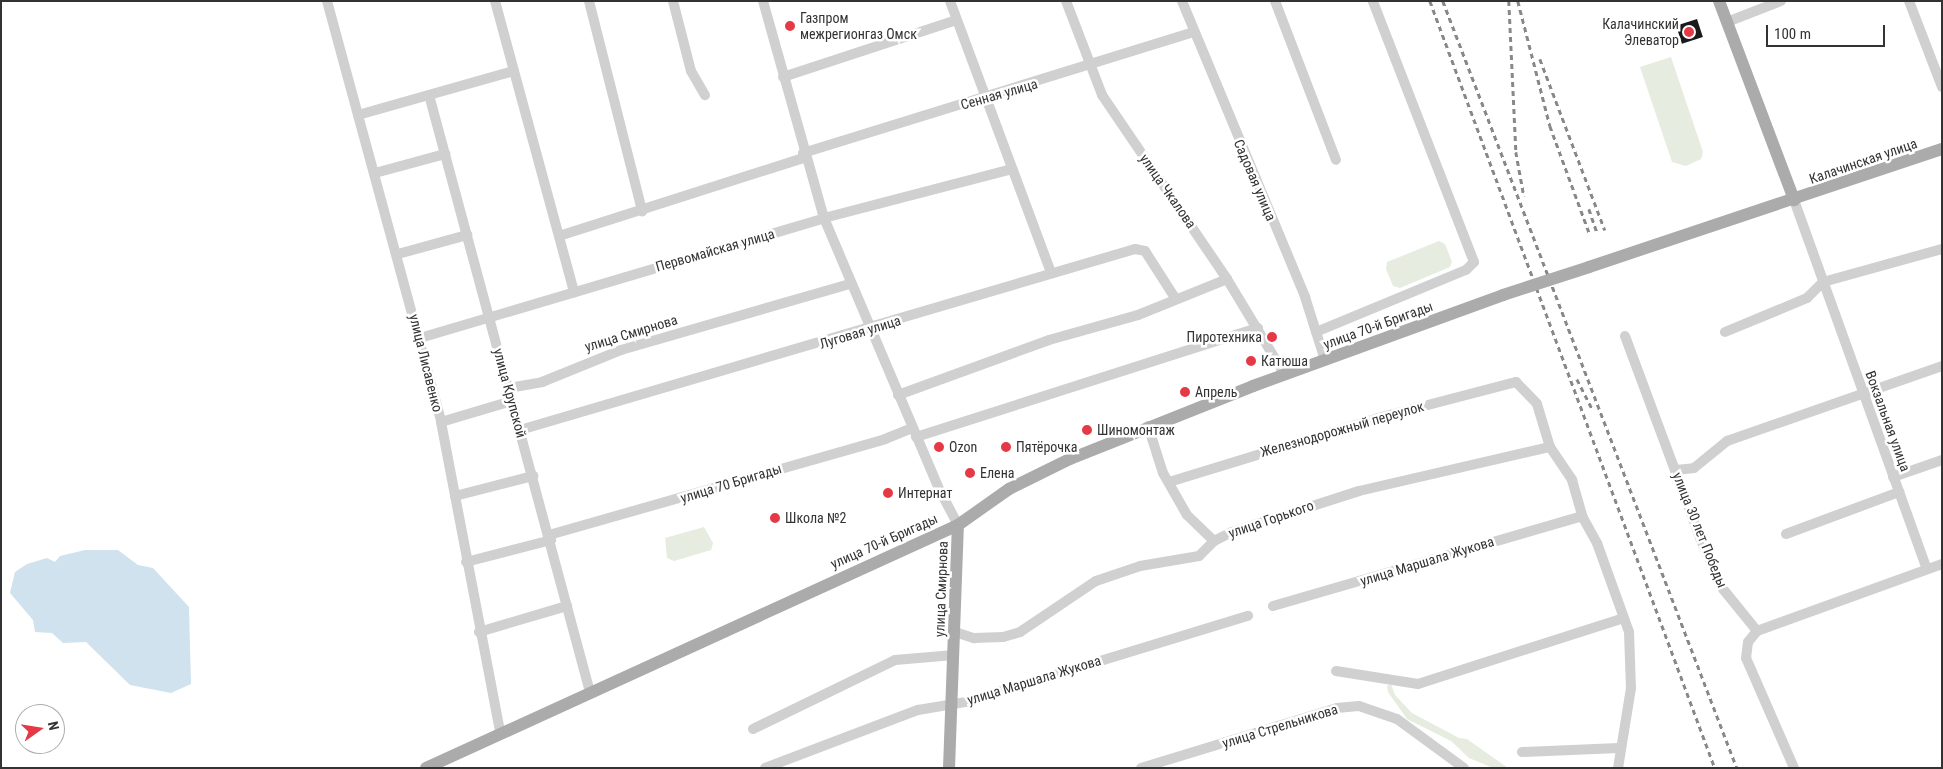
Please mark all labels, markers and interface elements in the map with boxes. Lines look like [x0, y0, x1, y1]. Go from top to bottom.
place label: Газпром межрегионгаз Омск [800, 10, 917, 42]
scale bar [1768, 15, 1887, 47]
place label: Калачинский Элеватор [1602, 16, 1679, 48]
marker: Газпром межрегионгаз Омск [784, 20, 796, 32]
text: 100 m [1774, 25, 1811, 43]
marker: Калачинский Элеватор [1683, 26, 1695, 38]
street label: Сенная улица [959, 75, 1039, 113]
street label: Калачинская улица [1807, 135, 1919, 187]
street label: Садовая улица [1230, 137, 1280, 223]
street label: улица Чкалова [1136, 151, 1200, 231]
street label: Первомайская улица [654, 225, 776, 275]
street label: улица 70-й Бригады [1321, 297, 1435, 353]
street label: улица Смирнова [583, 311, 679, 355]
street label: улица Лисавенко [406, 312, 446, 414]
street label: Луговая улица [817, 312, 903, 352]
place label: Пиротехника [1187, 329, 1262, 345]
marker: Пиротехника [1266, 331, 1278, 343]
street label: улица Крупской [490, 347, 530, 439]
place label: Катюша [1261, 353, 1308, 369]
marker: Катюша [1245, 355, 1257, 367]
street label: Вокзальная улица [1862, 368, 1914, 474]
place label: Апрель [1195, 384, 1238, 400]
marker: Апрель [1179, 386, 1191, 398]
street label: Железнодорожный переулок [1258, 398, 1426, 460]
place label: Шиномонтаж [1097, 422, 1175, 438]
marker: Шиномонтаж [1081, 424, 1093, 436]
place label: Ozon [949, 439, 977, 455]
place label: Пятёрочка [1016, 439, 1077, 455]
marker: Ozon [933, 441, 945, 453]
marker: Пятёрочка [1000, 441, 1012, 453]
street label: улица 70 Бригады [678, 460, 784, 506]
place label: Елена [980, 465, 1014, 481]
marker: Елена [964, 467, 976, 479]
street label: улица 30 лет Победы [1669, 470, 1731, 590]
place label: Интернат [898, 485, 952, 501]
marker: Интернат [882, 487, 894, 499]
street label: улица Горького [1226, 497, 1316, 541]
place label: Школа №2 [785, 510, 846, 526]
street label: улица 70-й Бригады [828, 510, 940, 572]
marker: Школа №2 [769, 512, 781, 524]
street label: улица Маршала Жукова [1358, 533, 1496, 589]
street label: улица Смирнова [931, 541, 951, 637]
street label: улица Маршала Жукова [965, 652, 1103, 708]
street label: улица Стрельникова [1220, 700, 1340, 752]
north arrow [15, 704, 65, 754]
text: N [45, 720, 62, 732]

